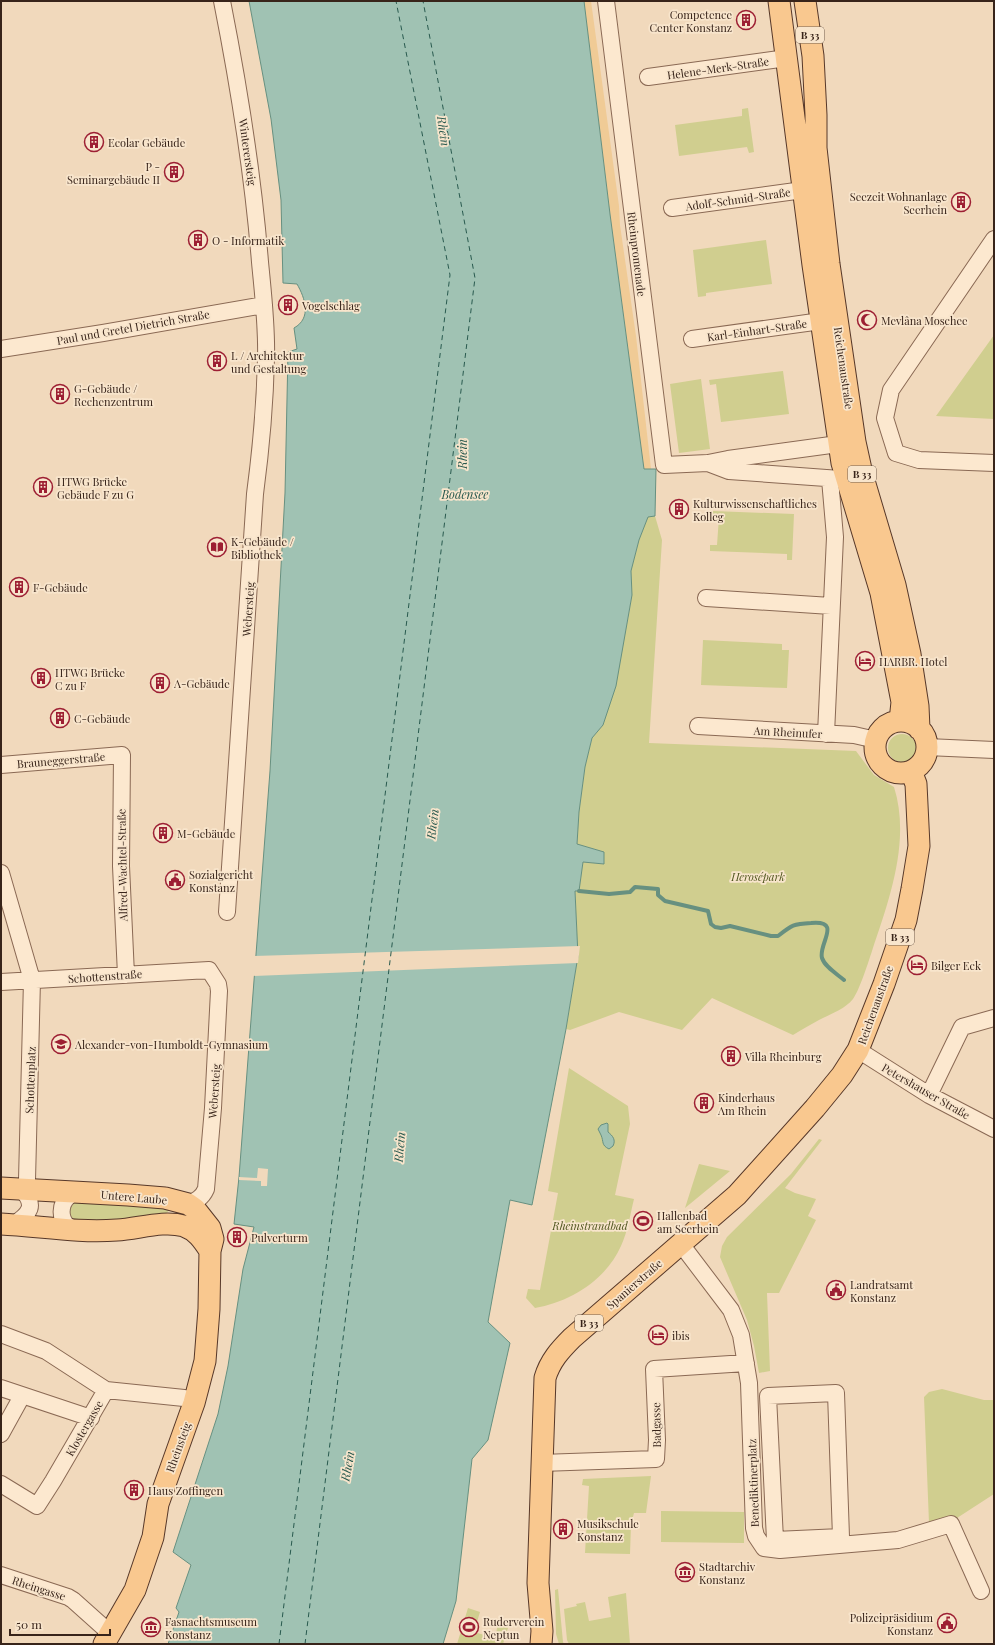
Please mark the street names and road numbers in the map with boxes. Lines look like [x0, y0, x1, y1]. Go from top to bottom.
road number: B 33 [796, 27, 824, 43]
street label: Helene-Merk-Straße [666, 53, 770, 83]
street label: Winterersteig [236, 117, 260, 187]
street label: Adolf-Schmid-Straße [684, 184, 792, 214]
street label: Rheinpromenade [624, 211, 650, 298]
street label: Paul und Gretel Dietrich Straße [55, 306, 211, 348]
street label: Karl-Einhart-Straße [706, 315, 808, 344]
street label: Reichenaustraße [831, 326, 857, 411]
road number: B 33 [848, 466, 876, 482]
street label: Webersteig [239, 581, 257, 638]
street label: Am Rheinufer [752, 723, 823, 741]
street label: Brauneggerstraße [16, 749, 106, 771]
street label: Alfred-Wachtel-Straße [114, 808, 130, 922]
road number: B 33 [886, 929, 914, 945]
street label: Reichenaustraße [854, 963, 896, 1047]
street label: Schottenstraße [67, 966, 143, 986]
street label: Schottenplatz [21, 1046, 39, 1114]
street label: Petershauser Straße [879, 1060, 973, 1123]
street label: Webersteig [205, 1063, 223, 1120]
street label: Untere Laube [100, 1187, 168, 1207]
street label: Spanierstraße [603, 1255, 665, 1312]
road number: B 33 [575, 1315, 603, 1331]
street label: Klostergasse [62, 1397, 106, 1459]
street label: Badgasse [648, 1402, 664, 1448]
street label: Rheinsteig [162, 1420, 194, 1474]
street label: Benediktinerplatz [744, 1439, 762, 1527]
street label: Rheingasse [10, 1572, 68, 1604]

